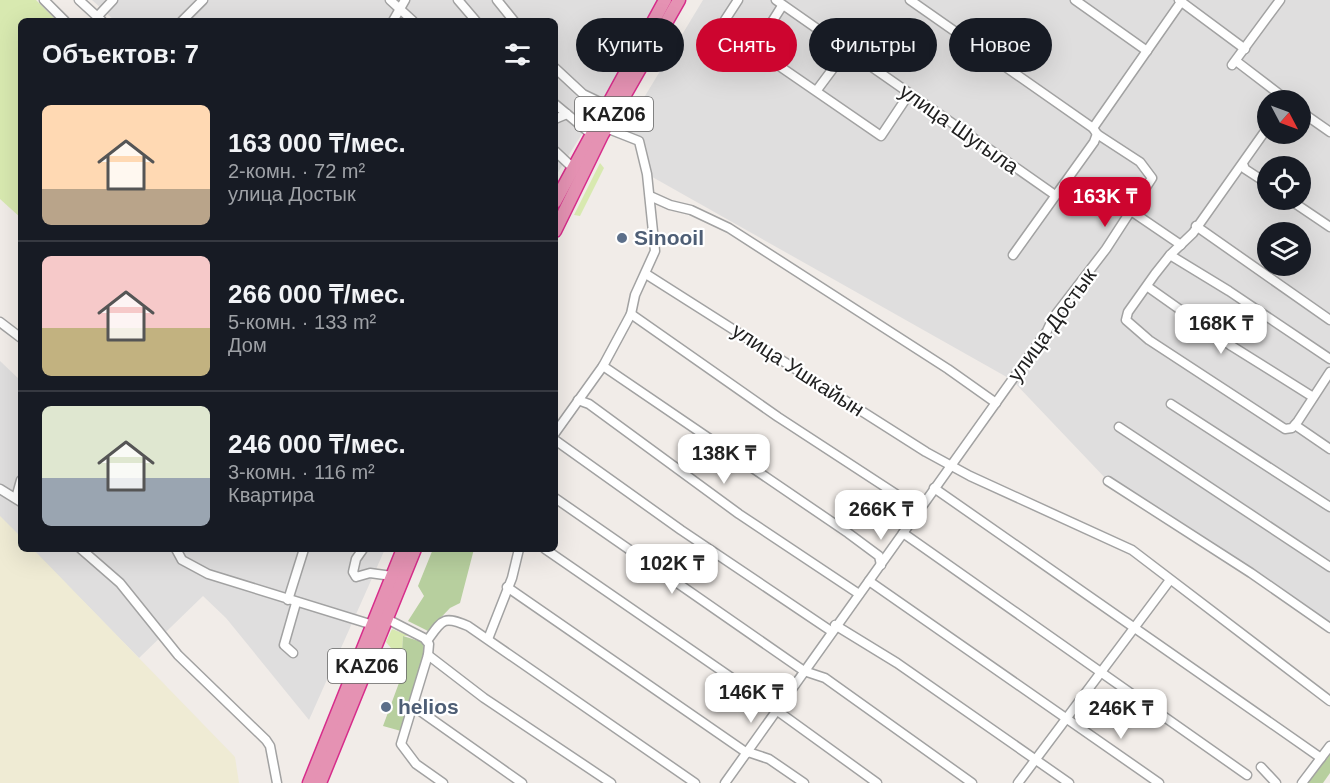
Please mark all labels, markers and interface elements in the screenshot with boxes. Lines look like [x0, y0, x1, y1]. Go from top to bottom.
chip: Купить [576, 18, 684, 72]
chip: Снять [696, 18, 797, 72]
chip: Фильтры [809, 18, 937, 72]
chip: Новое [949, 18, 1052, 72]
icon: filters [501, 38, 534, 71]
text: Объектов: 7 [42, 39, 199, 69]
street label: улица Шугыла [895, 79, 1023, 178]
north arrow [1257, 90, 1311, 144]
map controls [1257, 90, 1311, 276]
road number: KАZ06 [575, 97, 653, 131]
text: 163 000 ₸/мес. [228, 128, 406, 158]
icon: home [90, 129, 162, 201]
button: locate [1257, 156, 1311, 210]
text: 2-комн. · 72 m² [228, 160, 365, 182]
pin: 163K ₸ [1056, 177, 1154, 228]
text: улица Достык [228, 183, 356, 205]
text: 163K ₸ [1073, 185, 1137, 207]
button: layers [1257, 222, 1311, 276]
place label: Sinooil [634, 226, 704, 249]
marker: Sinooil [615, 231, 629, 245]
street label: улица Достык [1003, 263, 1101, 386]
text: 266 000 ₸/мес. [228, 279, 406, 309]
icon: home [90, 280, 162, 352]
pin: 168K ₸ [1172, 304, 1270, 355]
text: 5-комн. · 133 m² [228, 311, 376, 333]
text: 168K ₸ [1189, 312, 1253, 334]
street label: улица Ушкайын [728, 318, 869, 421]
text: Дом [228, 334, 267, 356]
text: 246 000 ₸/мес. [228, 429, 406, 459]
icon: home [90, 430, 162, 502]
pin: 138K ₸ [675, 434, 773, 485]
text: 138K ₸ [692, 442, 756, 464]
text: 3-комн. · 116 m² [228, 461, 375, 483]
text: Квартира [228, 484, 314, 506]
pin: 266K ₸ [832, 490, 930, 541]
text: 266K ₸ [849, 498, 913, 520]
pin: 102K ₸ [623, 544, 721, 595]
text: 102K ₸ [640, 552, 704, 574]
road number: KАZ06 [328, 649, 406, 683]
pin: 146K ₸ [702, 673, 800, 724]
text: 146K ₸ [719, 681, 783, 703]
pin: 246K ₸ [1072, 689, 1170, 740]
place label: helios [398, 695, 459, 718]
text: 246K ₸ [1089, 697, 1153, 719]
marker: helios [379, 700, 393, 714]

